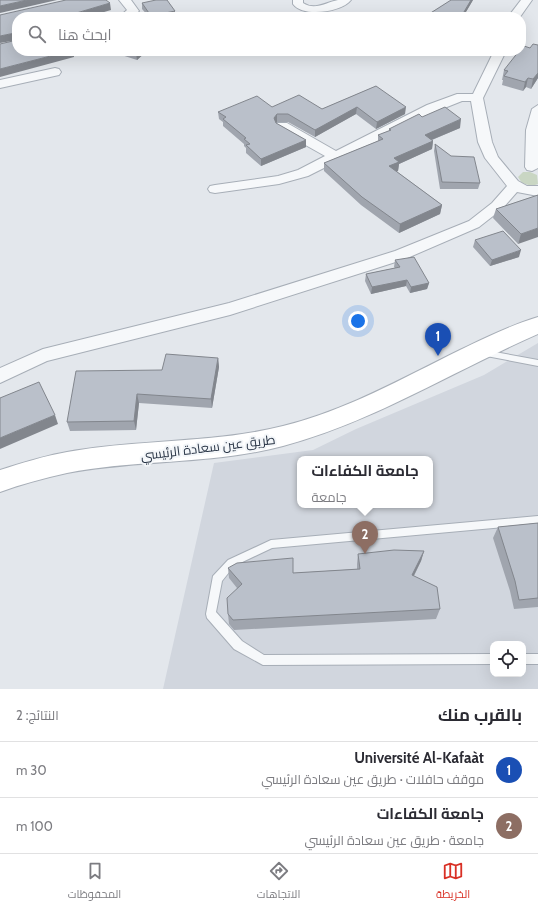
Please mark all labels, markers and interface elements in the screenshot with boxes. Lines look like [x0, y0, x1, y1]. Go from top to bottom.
search box [12, 12, 526, 56]
icon: search [26, 23, 48, 45]
text: ابحث هنا [58, 26, 112, 44]
your location [348, 311, 368, 331]
pin: 1 [425, 323, 451, 356]
street label: طريق عين سعادة الرئيسي [140, 431, 277, 466]
popup [297, 456, 433, 508]
text: جامعة الكفاءات [311, 462, 419, 480]
text: جامعة [311, 489, 347, 505]
pin: 2 [352, 521, 378, 554]
map controls [490, 641, 526, 677]
button: locate [490, 641, 526, 677]
text: بالقرب منك [438, 705, 522, 725]
text: النتائج: 2 [16, 707, 59, 723]
text: Université Al-Kafaàt [354, 749, 484, 767]
text: 30 m [16, 762, 46, 778]
text: 1 [507, 762, 511, 778]
text: موقف حافلات · طريق عين سعادة الرئيسي [261, 771, 484, 787]
text: جامعة الكفاءات [377, 805, 484, 823]
text: 100 m [16, 818, 53, 834]
text: 2 [506, 818, 512, 834]
text: جامعة · طريق عين سعادة الرئيسي [304, 832, 484, 848]
tab: المحفوظات [68, 860, 121, 904]
tab: الاتجاهات [257, 860, 300, 904]
tab: الخريطة [436, 860, 470, 904]

